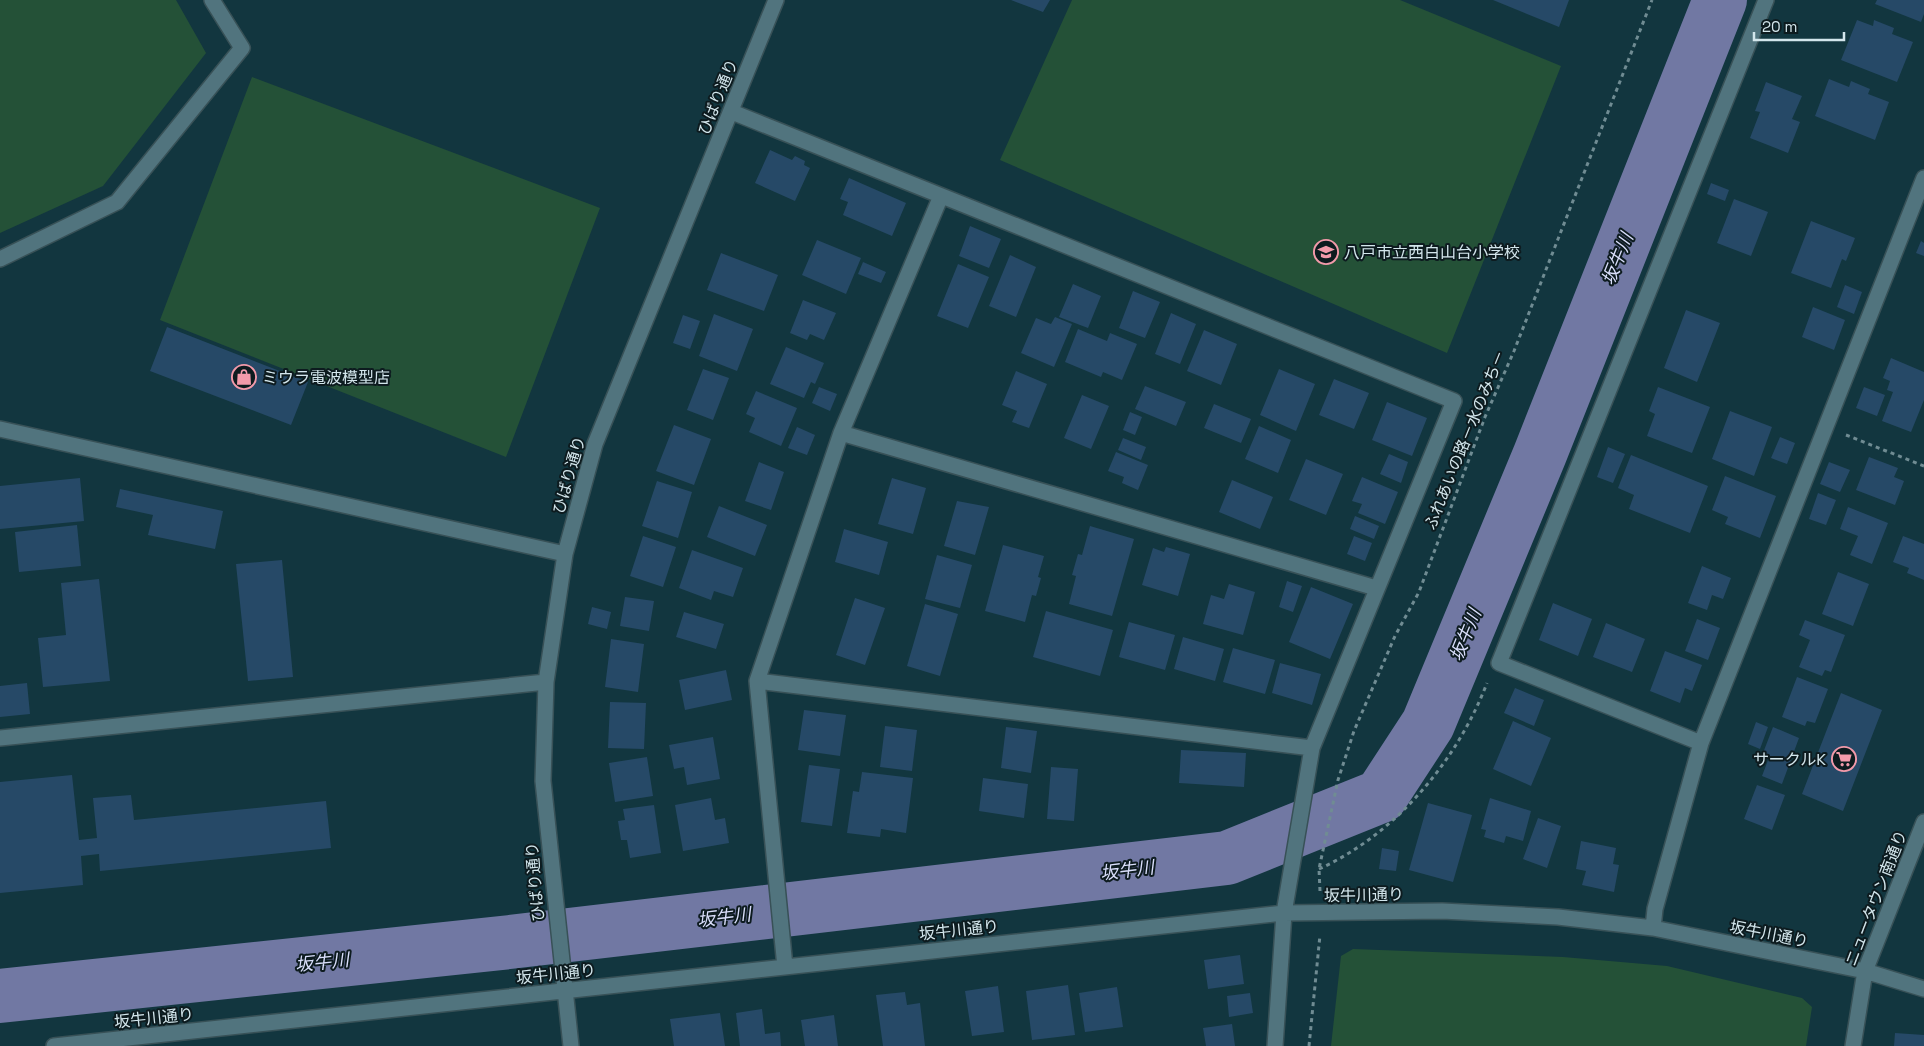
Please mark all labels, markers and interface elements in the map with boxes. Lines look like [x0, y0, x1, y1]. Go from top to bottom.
scale bar [1754, 10, 1844, 42]
text: 20 m [1762, 17, 1797, 36]
street label: ひばり通り [693, 56, 743, 138]
water label: 坂牛川 [1596, 228, 1639, 288]
school or university icon: 八戸市立西白山台小学校 [1313, 239, 1339, 265]
place label: 八戸市立西白山台小学校 [1344, 242, 1520, 263]
street label: ふれあいの路－水のみち－ [1419, 347, 1511, 533]
shop icon: ミウラ電波模型店 [231, 364, 257, 390]
place label: ミウラ電波模型店 [262, 367, 390, 388]
street label: ひばり通り [548, 434, 590, 516]
water label: 坂牛川 [1444, 604, 1487, 664]
supermarket icon: サークルK [1831, 746, 1857, 772]
place label: サークルK [1753, 749, 1826, 770]
street label: ニュータウン南通り [1840, 827, 1912, 969]
street label: ひばり通り [521, 841, 549, 923]
water label: 坂牛川 [1099, 855, 1157, 885]
street label: 坂牛川通り [1324, 884, 1404, 906]
water label: 坂牛川 [696, 902, 754, 932]
street label: 坂牛川通り [918, 915, 1000, 945]
street label: 坂牛川通り [1728, 916, 1810, 952]
water label: 坂牛川 [294, 948, 352, 976]
street label: 坂牛川通り [515, 959, 597, 989]
street label: 坂牛川通り [113, 1003, 195, 1033]

